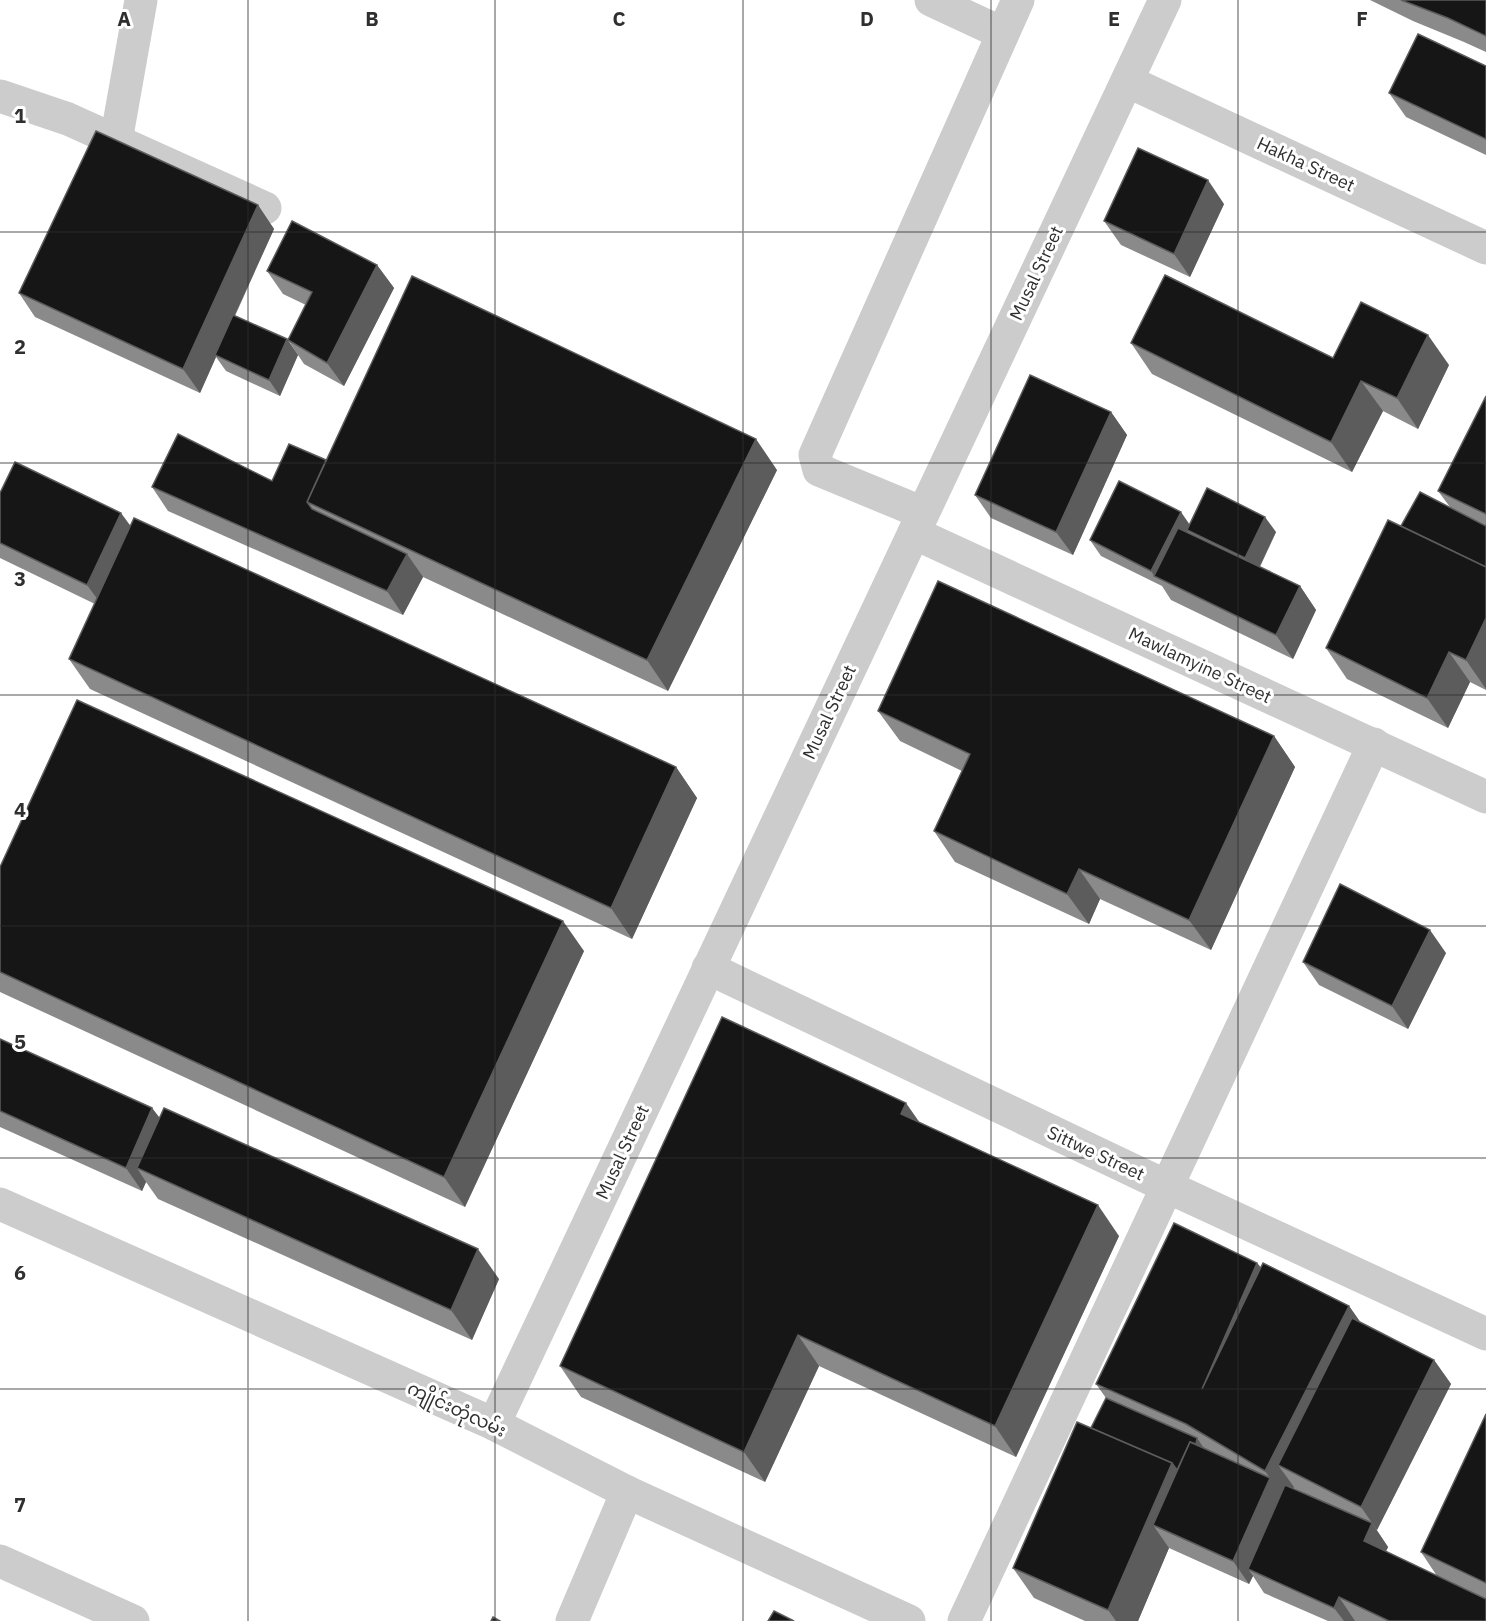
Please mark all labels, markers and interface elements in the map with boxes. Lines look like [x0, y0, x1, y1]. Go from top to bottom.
text: A [117, 5, 131, 32]
text: B [365, 5, 379, 32]
text: C [612, 5, 626, 32]
text: D [860, 5, 874, 32]
text: E [1108, 5, 1120, 32]
text: F [1356, 5, 1368, 32]
text: 1 [14, 102, 26, 129]
street label: Hakha Street [1253, 131, 1359, 197]
street label: Musal Street [1004, 222, 1068, 324]
text: 2 [14, 333, 26, 360]
text: 3 [14, 565, 26, 592]
street label: Mawlamyine Street [1125, 622, 1275, 708]
street label: Musal Street [797, 661, 861, 763]
text: 4 [14, 796, 26, 823]
text: 5 [14, 1028, 26, 1055]
street label: Musal Street [590, 1101, 654, 1203]
street label: Sittwe Street [1044, 1120, 1148, 1186]
text: 6 [14, 1259, 26, 1286]
street label: ကျိုင်းတုံလမ်း [402, 1374, 511, 1446]
text: 7 [14, 1491, 26, 1518]

